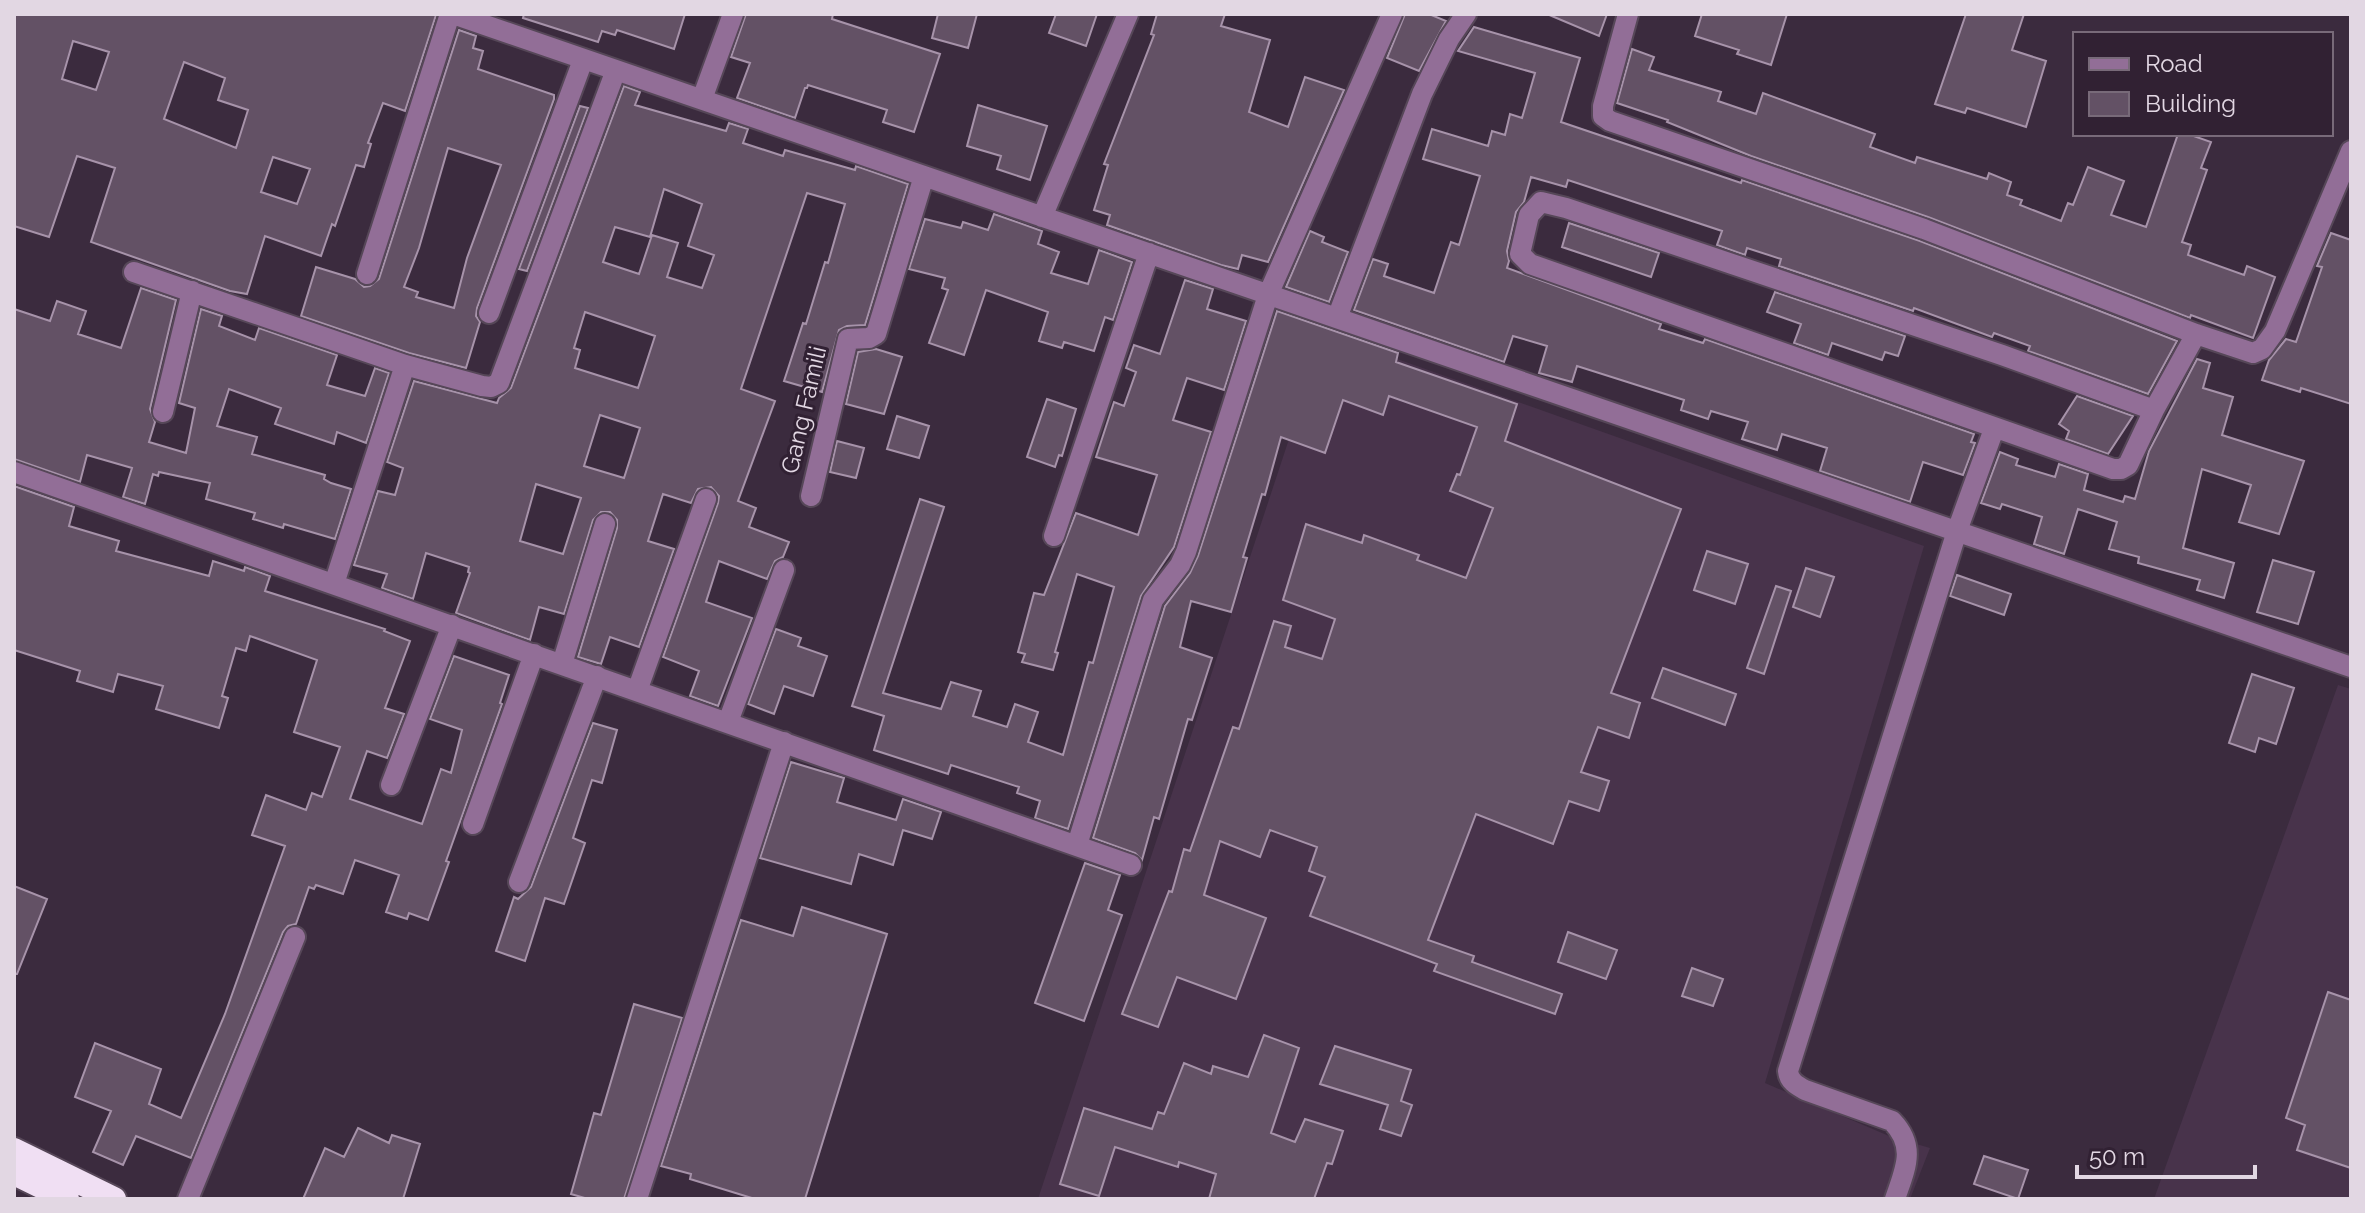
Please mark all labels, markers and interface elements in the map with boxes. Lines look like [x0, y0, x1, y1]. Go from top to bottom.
legend [2073, 32, 2333, 136]
text: Road [2145, 49, 2203, 78]
text: Building [2145, 89, 2236, 118]
street label: Gang Famili [775, 343, 832, 476]
scale bar [2077, 1129, 2255, 1179]
text: 50 m [2089, 1142, 2145, 1171]

